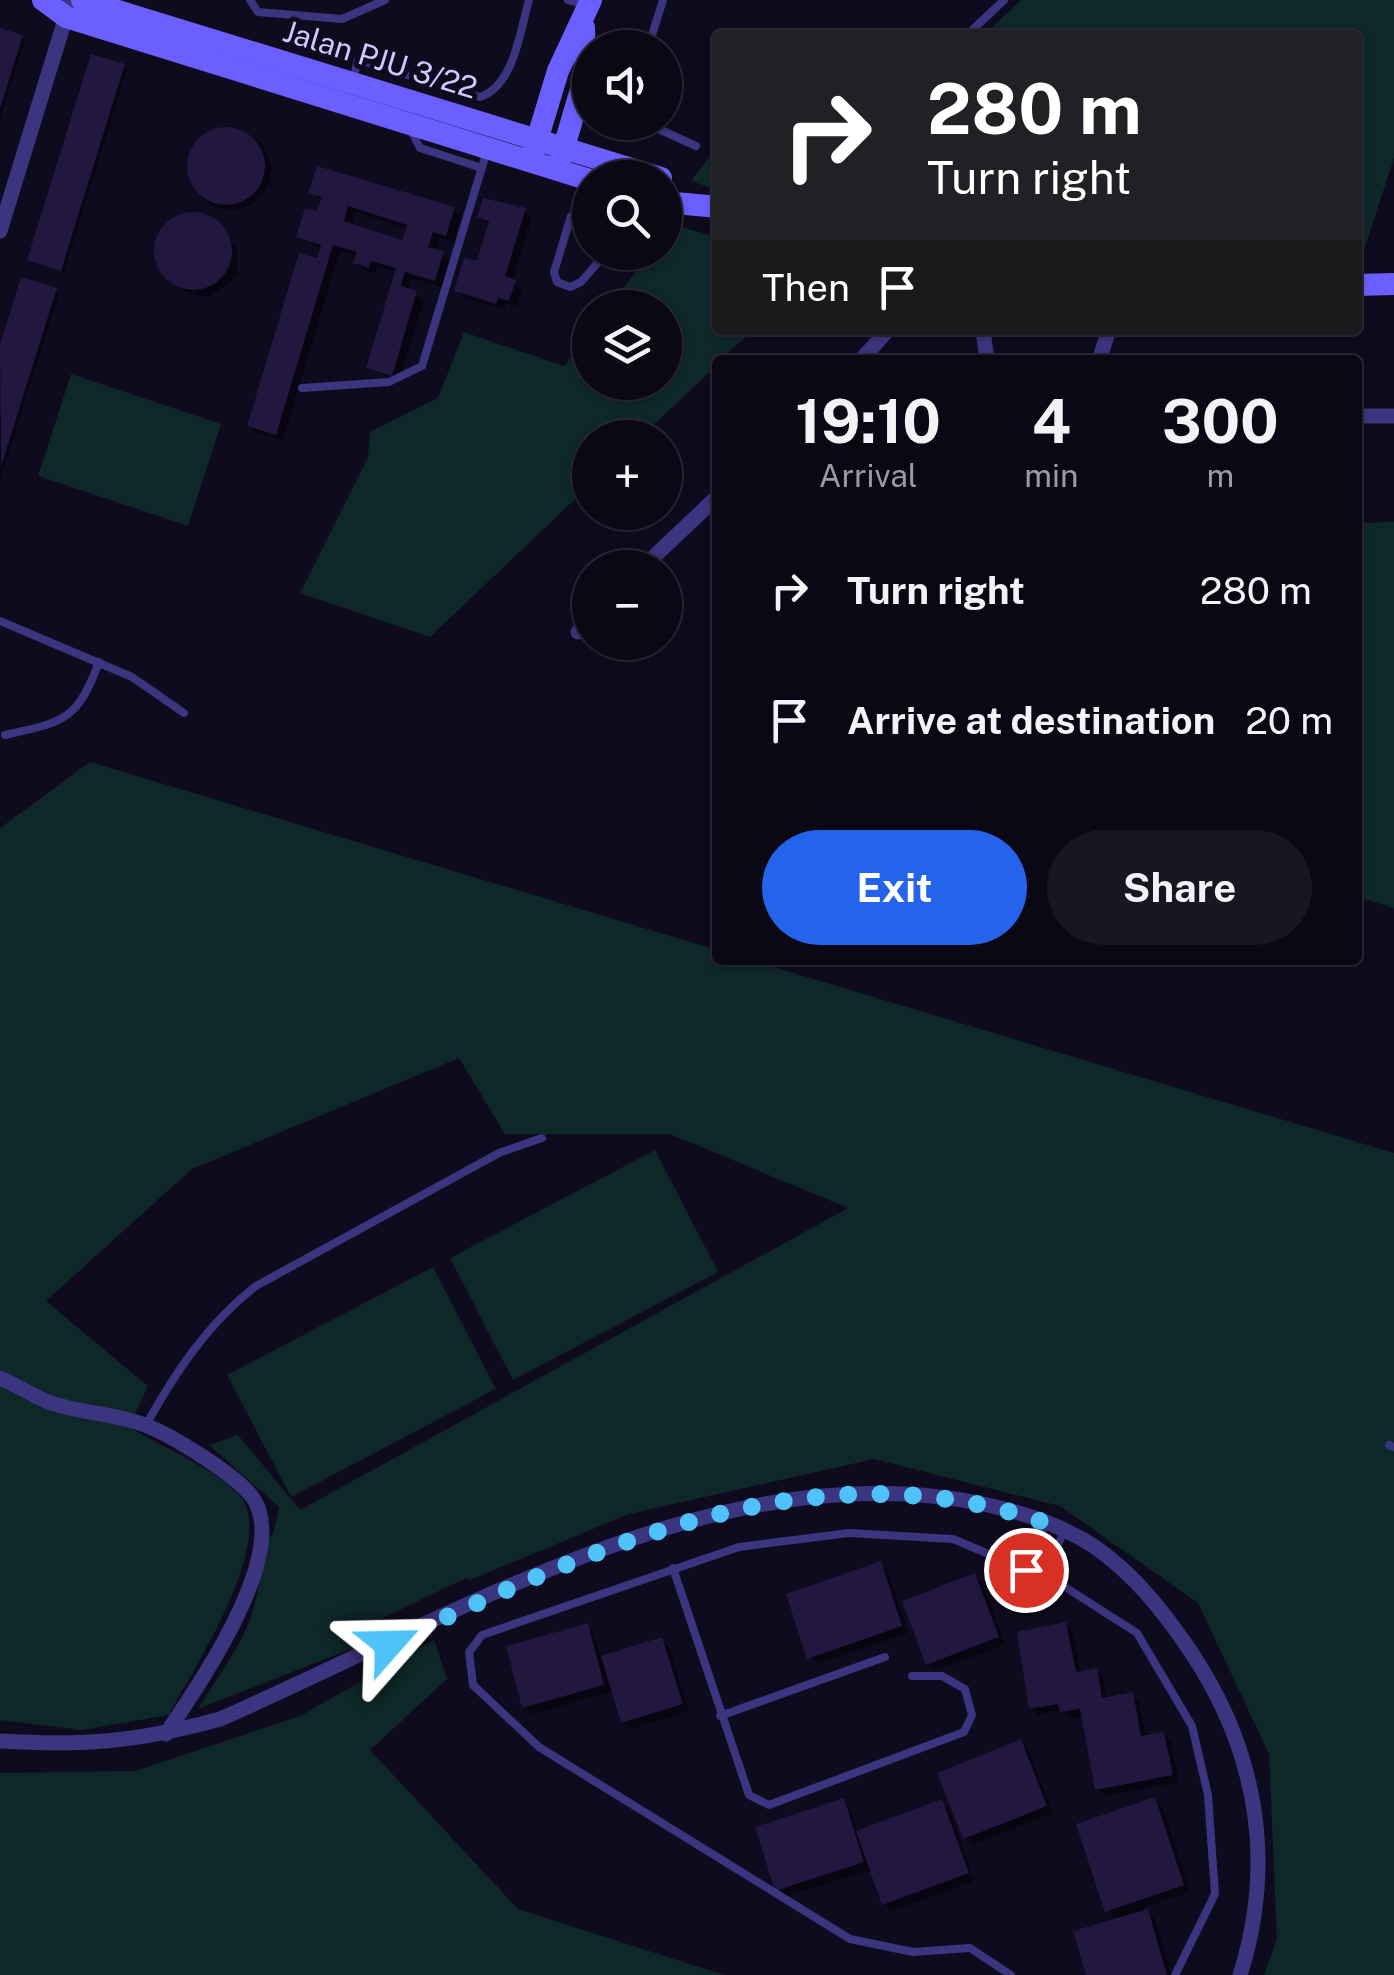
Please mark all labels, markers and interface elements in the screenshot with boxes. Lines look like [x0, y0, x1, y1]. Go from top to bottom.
street label: Jalan PJU 3/22 [279, 12, 482, 106]
map controls [572, 30, 682, 660]
button: sound [572, 30, 682, 140]
text: 280 m [927, 67, 1142, 150]
icon: right [762, 70, 892, 200]
text: Turn right [927, 151, 1131, 204]
button: search [572, 160, 682, 270]
icon: arrive [870, 260, 925, 315]
text: Then [762, 265, 850, 310]
button: layers [572, 290, 682, 400]
text: 19:10 [795, 386, 941, 457]
text: 4 [1032, 386, 1071, 457]
text: 300 [1162, 386, 1279, 457]
button: + [572, 420, 682, 530]
text: Arrival [819, 457, 918, 494]
text: min [1024, 457, 1079, 494]
text: m [1206, 457, 1234, 494]
button: − [572, 550, 682, 660]
icon: right [762, 563, 817, 618]
text: Turn right [847, 568, 1025, 613]
text: 280 m [1200, 568, 1312, 613]
icon: arrive [762, 693, 817, 748]
text: Arrive at destination [847, 698, 1215, 743]
text: 20 m [1245, 698, 1333, 743]
button: Exit [762, 830, 1027, 945]
button: Share [1047, 830, 1312, 945]
pin [984, 1528, 1069, 1613]
icon: arrive [999, 1543, 1054, 1598]
position arrow [337, 1592, 441, 1696]

